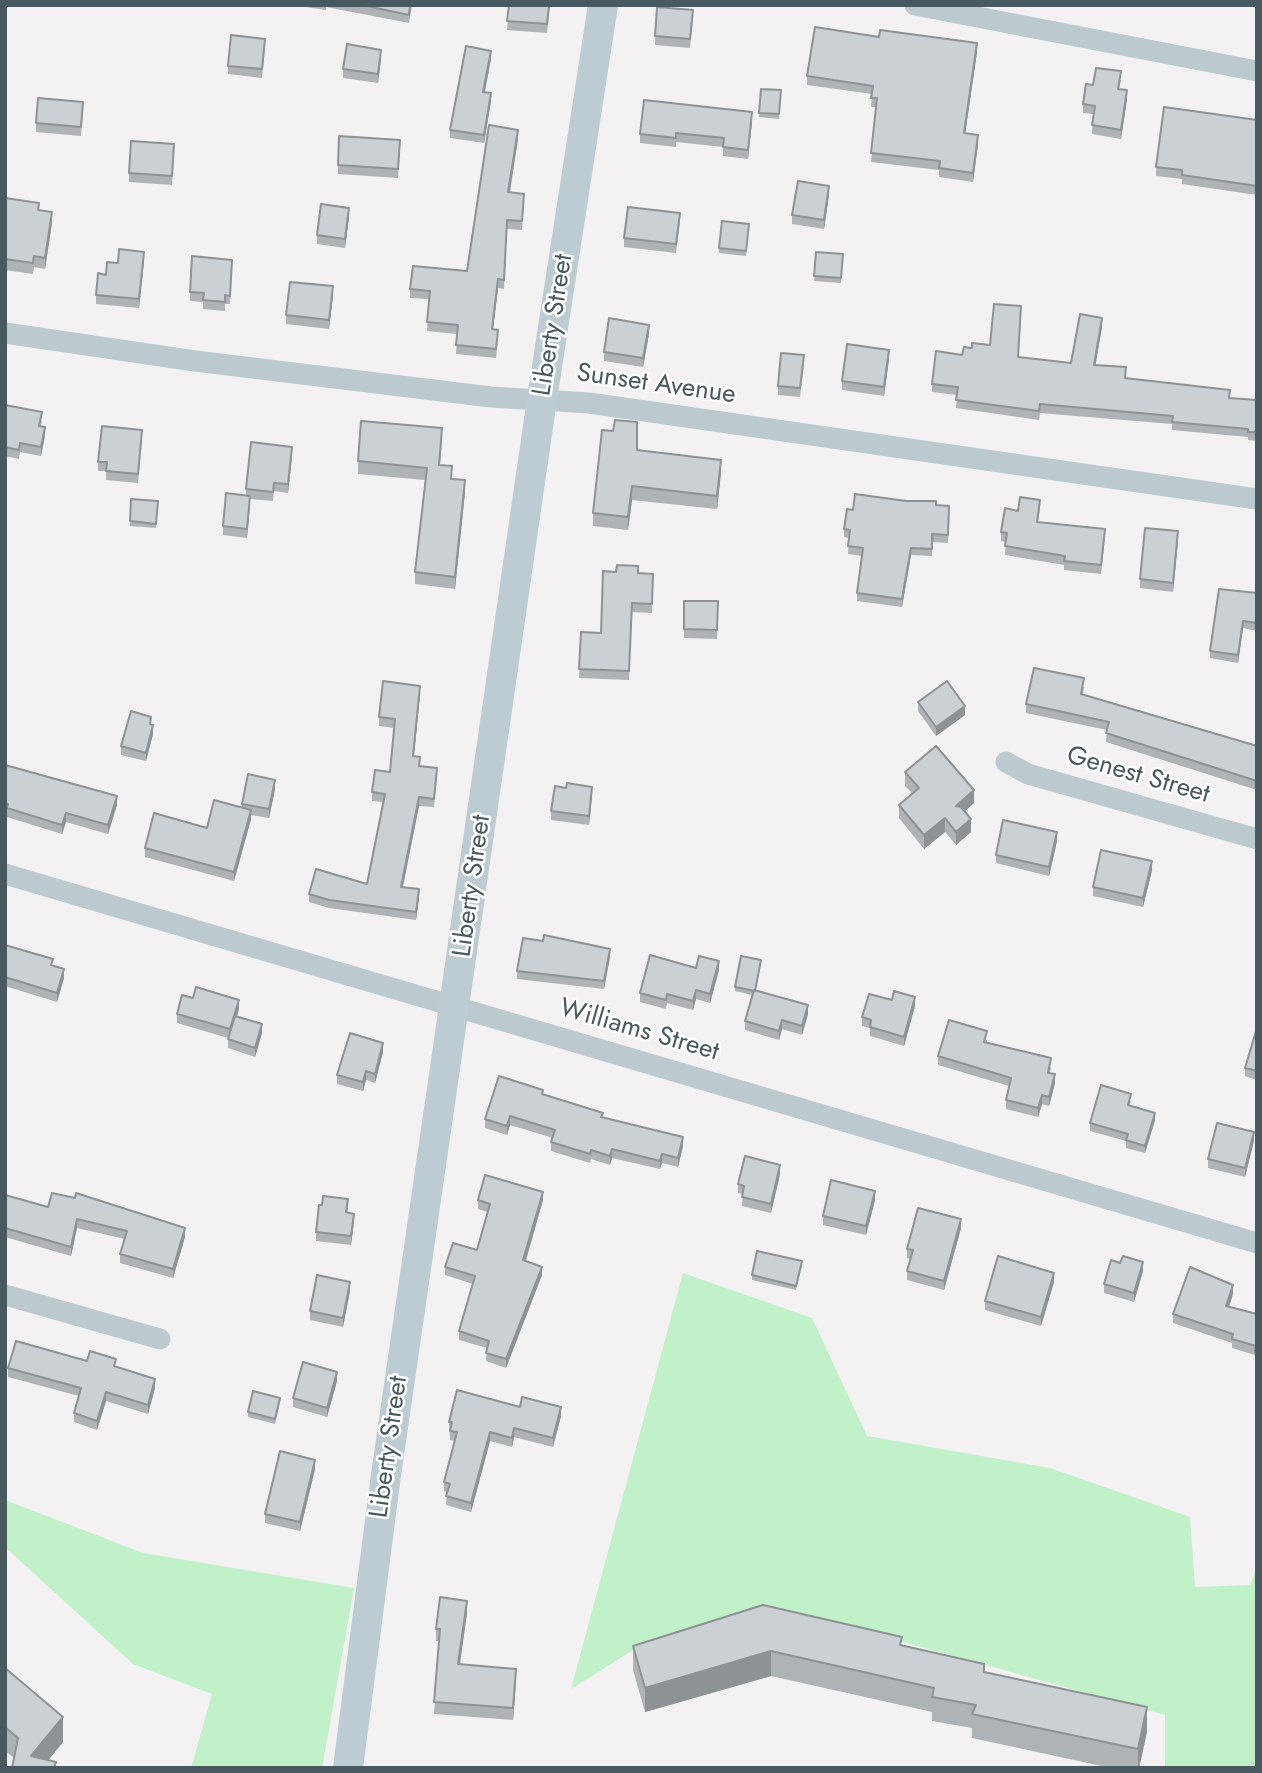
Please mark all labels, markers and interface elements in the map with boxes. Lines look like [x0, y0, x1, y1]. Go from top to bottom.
street label: Liberty Street [527, 252, 581, 398]
street label: Sunset Avenue [574, 358, 738, 412]
street label: Genest Street [1063, 741, 1213, 811]
street label: Liberty Street [448, 813, 498, 959]
street label: Williams Street [556, 993, 722, 1069]
street label: Liberty Street [365, 1374, 415, 1520]

